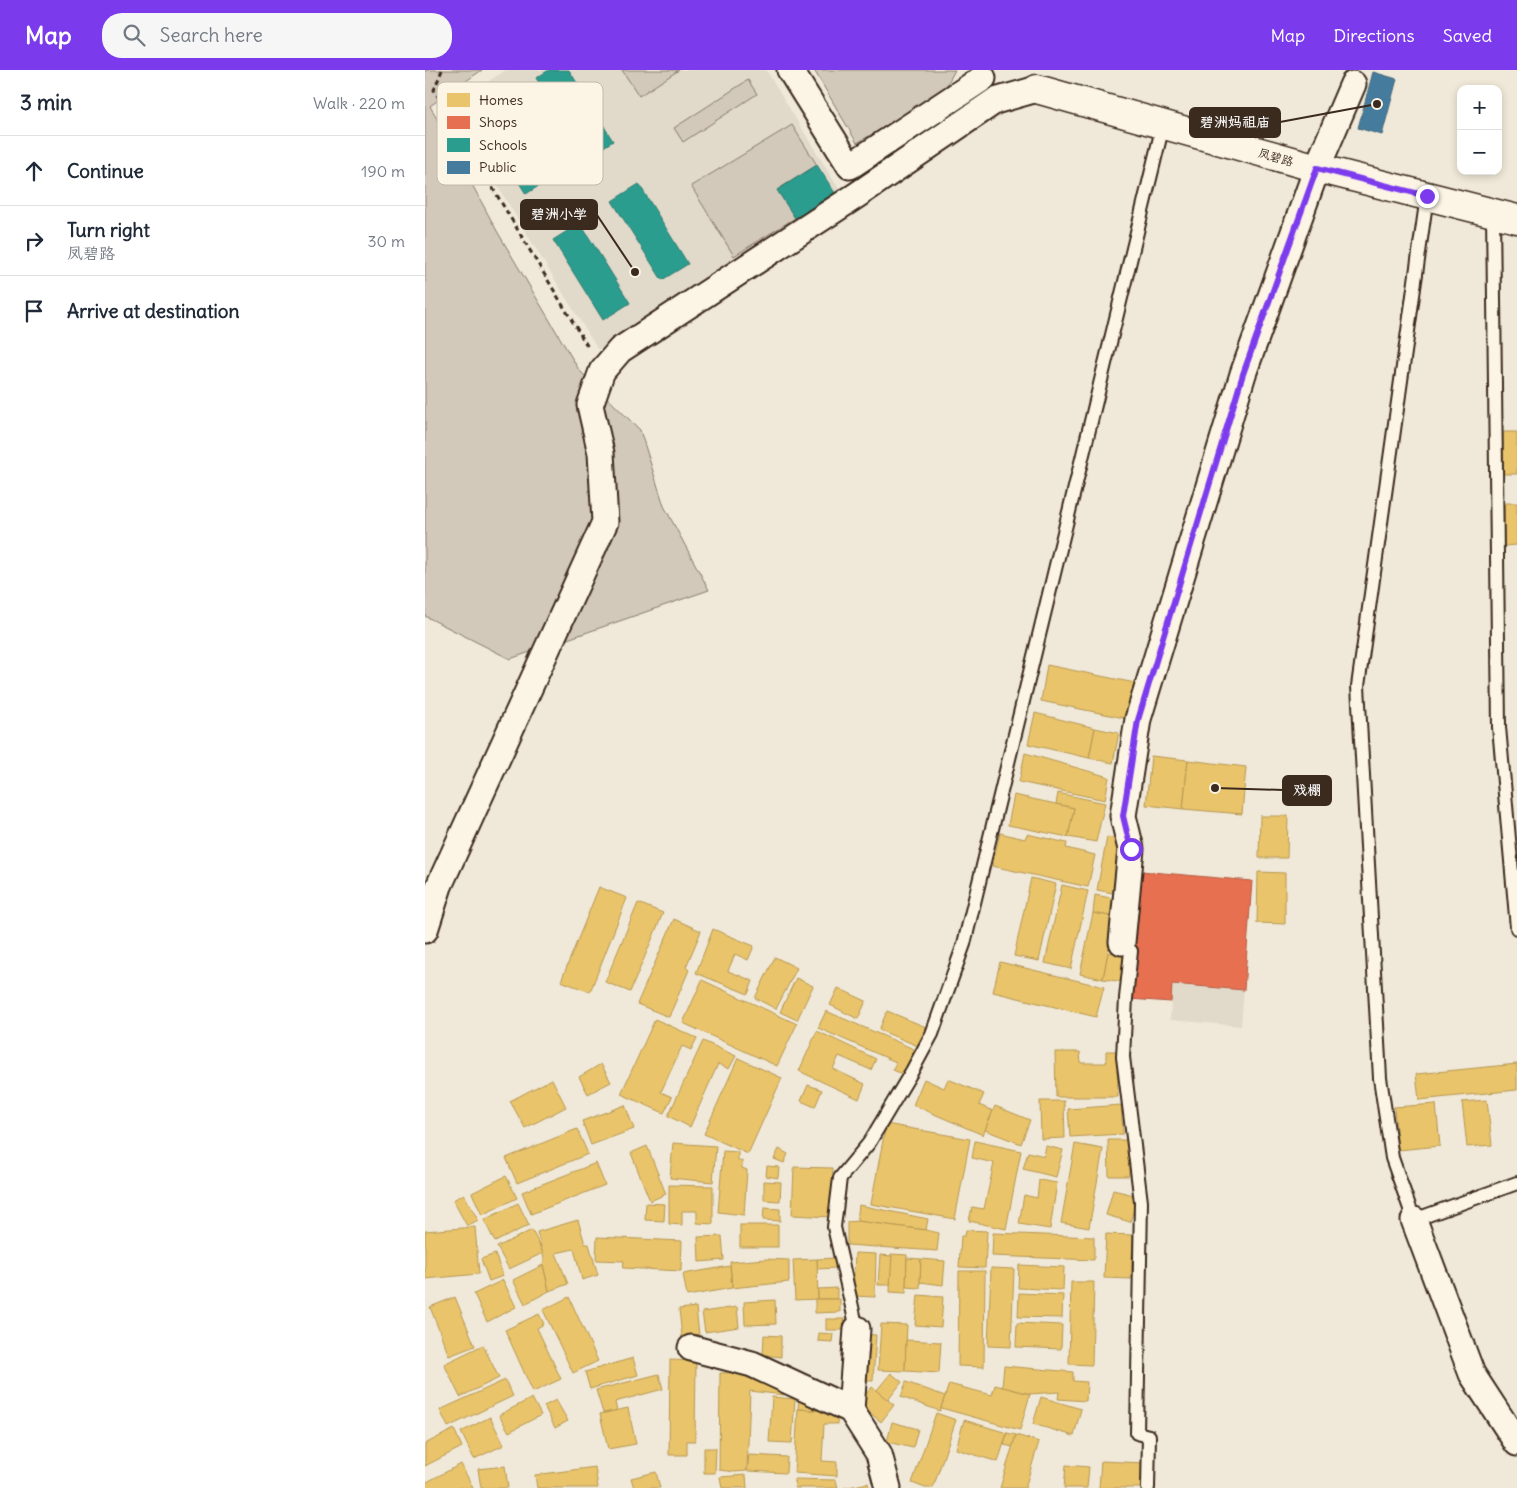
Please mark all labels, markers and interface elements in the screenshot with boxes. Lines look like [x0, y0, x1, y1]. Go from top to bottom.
search box [102, 13, 452, 58]
text: Map [25, 20, 72, 50]
icon: search [120, 21, 148, 49]
text: Search here [160, 23, 263, 47]
text: Map [1270, 24, 1305, 47]
text: Directions [1333, 24, 1415, 47]
text: Saved [1443, 24, 1492, 47]
legend [437, 82, 603, 185]
map controls [1457, 85, 1502, 175]
button: + [1457, 85, 1502, 130]
text: 3 min [20, 89, 72, 116]
text: Homes [479, 91, 523, 109]
text: Walk · 220 m [313, 93, 405, 113]
callout: 碧洲妈祖庙 [1190, 108, 1280, 137]
text: Shops [479, 113, 517, 131]
text: 碧洲妈祖庙 [1200, 113, 1270, 131]
button: − [1457, 130, 1502, 175]
text: Schools [479, 136, 527, 154]
street label: 凤碧路 [1257, 145, 1295, 169]
icon: ahead [20, 157, 48, 185]
text: Public [479, 158, 517, 176]
text: Continue [67, 159, 144, 183]
text: 190 m [361, 161, 405, 181]
route end [1416, 185, 1439, 208]
callout: 碧洲小学 [521, 200, 597, 229]
text: 碧洲小学 [531, 205, 587, 223]
text: Turn right [67, 218, 150, 242]
icon: right [20, 227, 48, 255]
text: 30 m [368, 231, 405, 251]
text: 凤碧路 [67, 243, 115, 263]
icon: arrive [20, 297, 48, 325]
text: Arrive at destination [67, 299, 240, 323]
callout: 戏棚 [1283, 776, 1331, 805]
text: 戏棚 [1293, 781, 1321, 799]
route start [1120, 838, 1143, 861]

